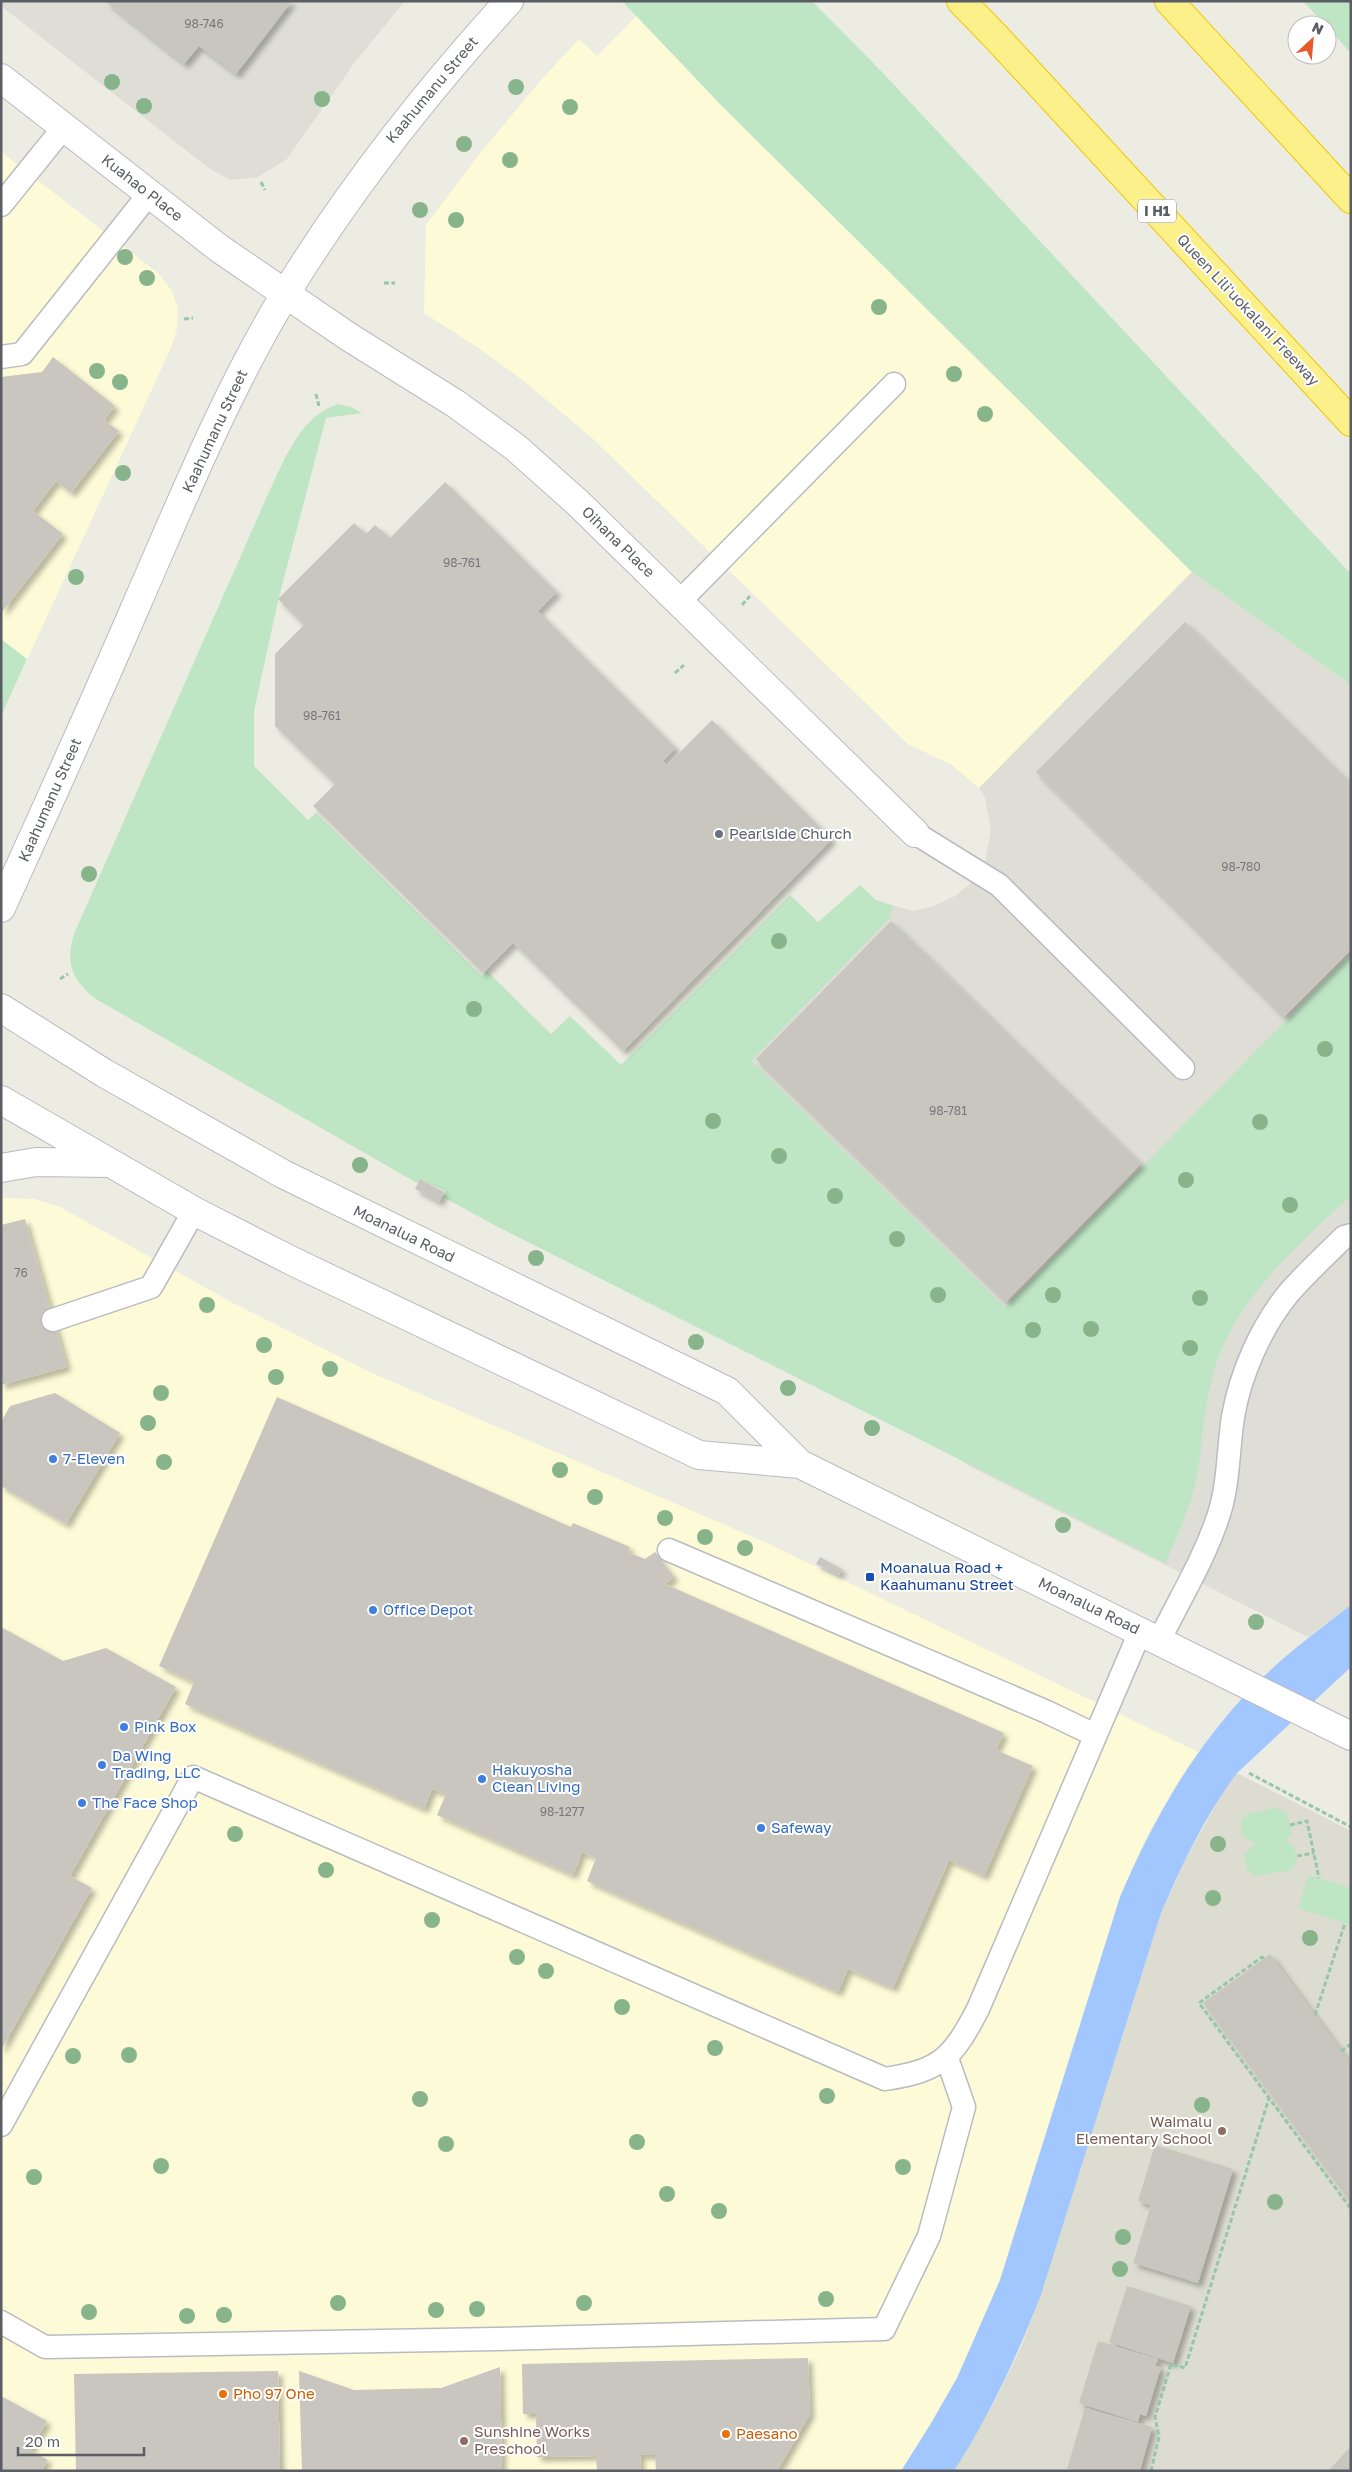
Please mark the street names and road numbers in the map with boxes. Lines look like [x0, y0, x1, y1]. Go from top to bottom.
street label: Kaahumanu Street [381, 32, 481, 146]
street label: Kuahao Place [98, 150, 187, 225]
road number: I H1 [1138, 200, 1176, 222]
street label: Queen Liliʻuokalani Freeway [1174, 230, 1324, 389]
street label: Kaahumanu Street [178, 366, 250, 495]
street label: Oihana Place [579, 502, 659, 581]
street label: Kaahumanu Street [14, 735, 84, 864]
street label: Moanalua Road [351, 1201, 458, 1266]
street label: Moanalua Road [1036, 1573, 1143, 1638]

